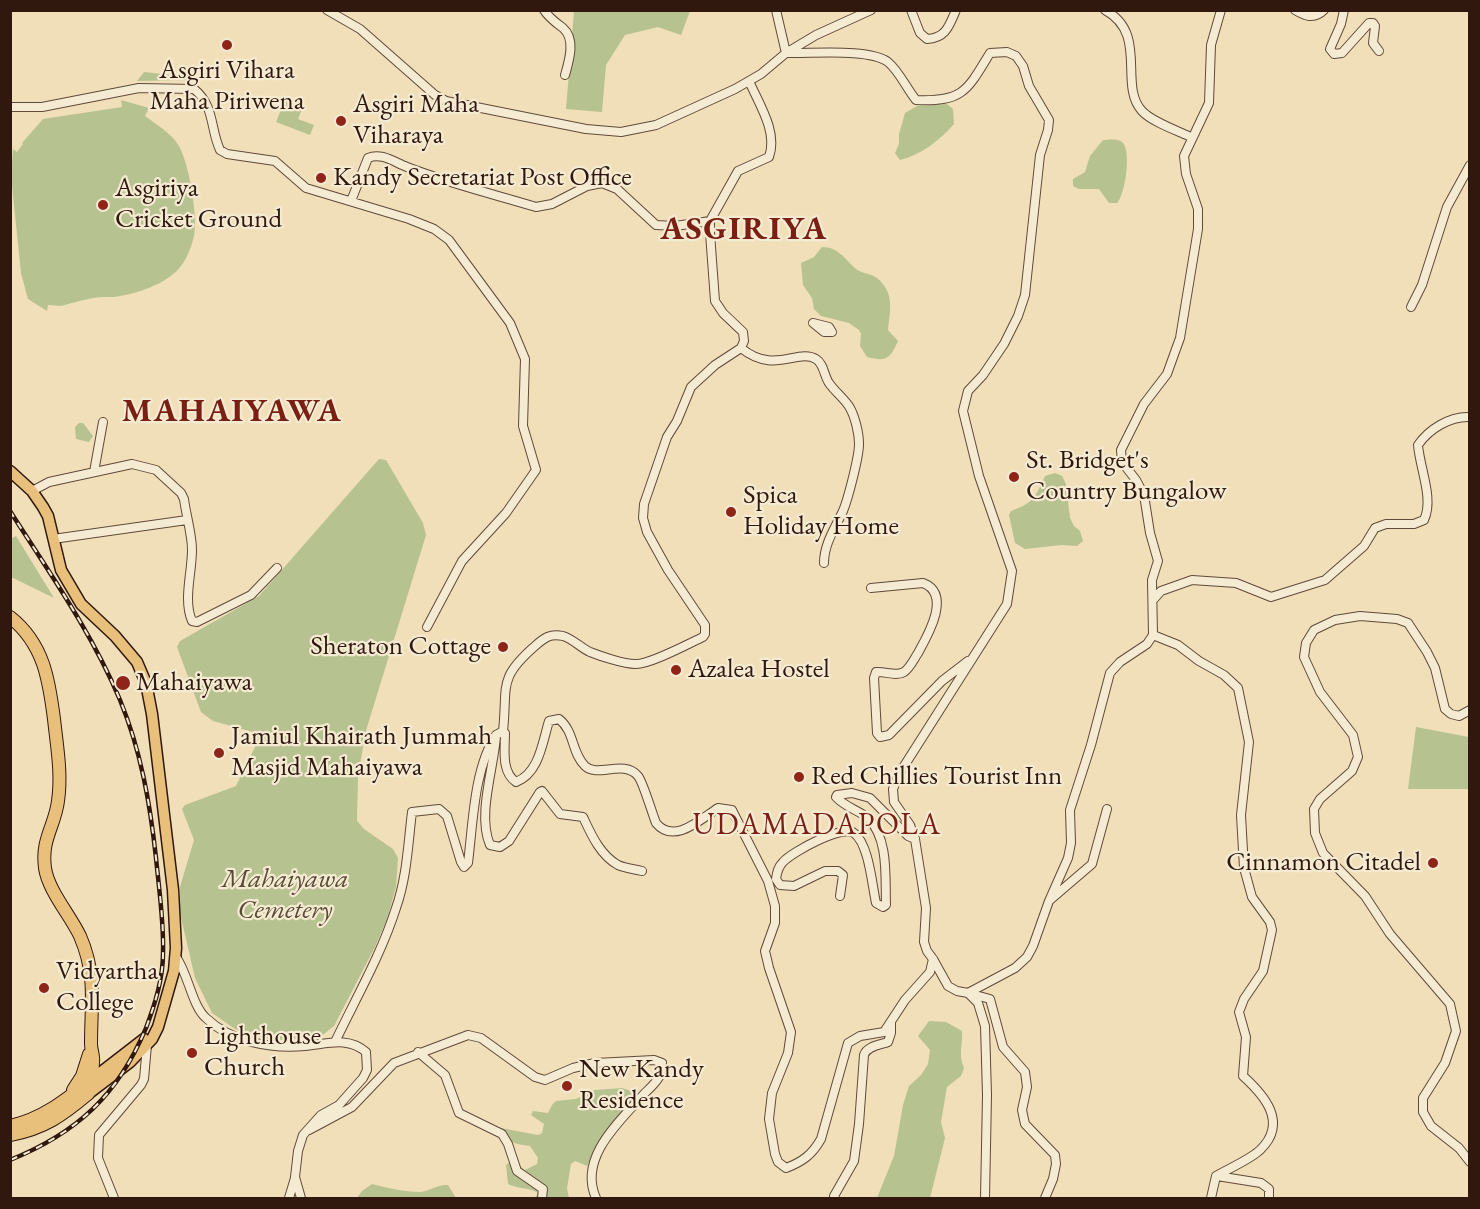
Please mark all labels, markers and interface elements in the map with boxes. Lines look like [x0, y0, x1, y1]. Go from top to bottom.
marker: Asgiri Vihara Maha Piriwena [220, 38, 234, 52]
place label: Asgiri Vihara Maha Piriwena [149, 55, 305, 118]
place label: Asgiri Maha Viharaya [353, 89, 479, 152]
marker: Asgiri Maha Viharaya [334, 114, 348, 128]
place label: Kandy Secretariat Post Office [333, 162, 632, 194]
marker: Kandy Secretariat Post Office [314, 171, 328, 185]
place label: Asgiriya Cricket Ground [115, 173, 282, 236]
marker: Asgiriya Cricket Ground [96, 198, 110, 212]
district label: ASGIRIYA [660, 210, 828, 250]
district label: MAHAIYAWA [122, 392, 342, 432]
place label: St. Bridget's Country Bungalow [1026, 445, 1227, 508]
marker: St. Bridget's Country Bungalow [1007, 470, 1021, 484]
place label: Spica Holiday Home [743, 480, 899, 543]
marker: Spica Holiday Home [724, 505, 738, 519]
place label: Sheraton Cottage [310, 631, 491, 663]
marker: Sheraton Cottage [496, 640, 510, 654]
place label: Azalea Hostel [688, 654, 830, 686]
marker: Azalea Hostel [669, 663, 683, 677]
place label: Mahaiyawa [136, 667, 252, 699]
marker: Mahaiyawa [114, 674, 132, 692]
place label: Jamiul Khairath Jummah Masjid Mahaiyawa [231, 721, 492, 784]
marker: Jamiul Khairath Jummah Masjid Mahaiyawa [212, 746, 226, 760]
place label: Red Chillies Tourist Inn [811, 761, 1062, 793]
marker: Red Chillies Tourist Inn [792, 770, 806, 784]
district label: UDAMADAPOLA [692, 808, 942, 844]
place label: Cinnamon Citadel [1226, 847, 1421, 879]
marker: Cinnamon Citadel [1426, 856, 1440, 870]
park label: Mahaiyawa Cemetery [222, 864, 348, 927]
place label: Vidyartha College [56, 956, 158, 1019]
marker: Vidyartha College [37, 981, 51, 995]
place label: Lighthouse Church [204, 1021, 321, 1084]
marker: Lighthouse Church [185, 1046, 199, 1060]
place label: New Kandy Residence [579, 1054, 704, 1117]
marker: New Kandy Residence [560, 1079, 574, 1093]

